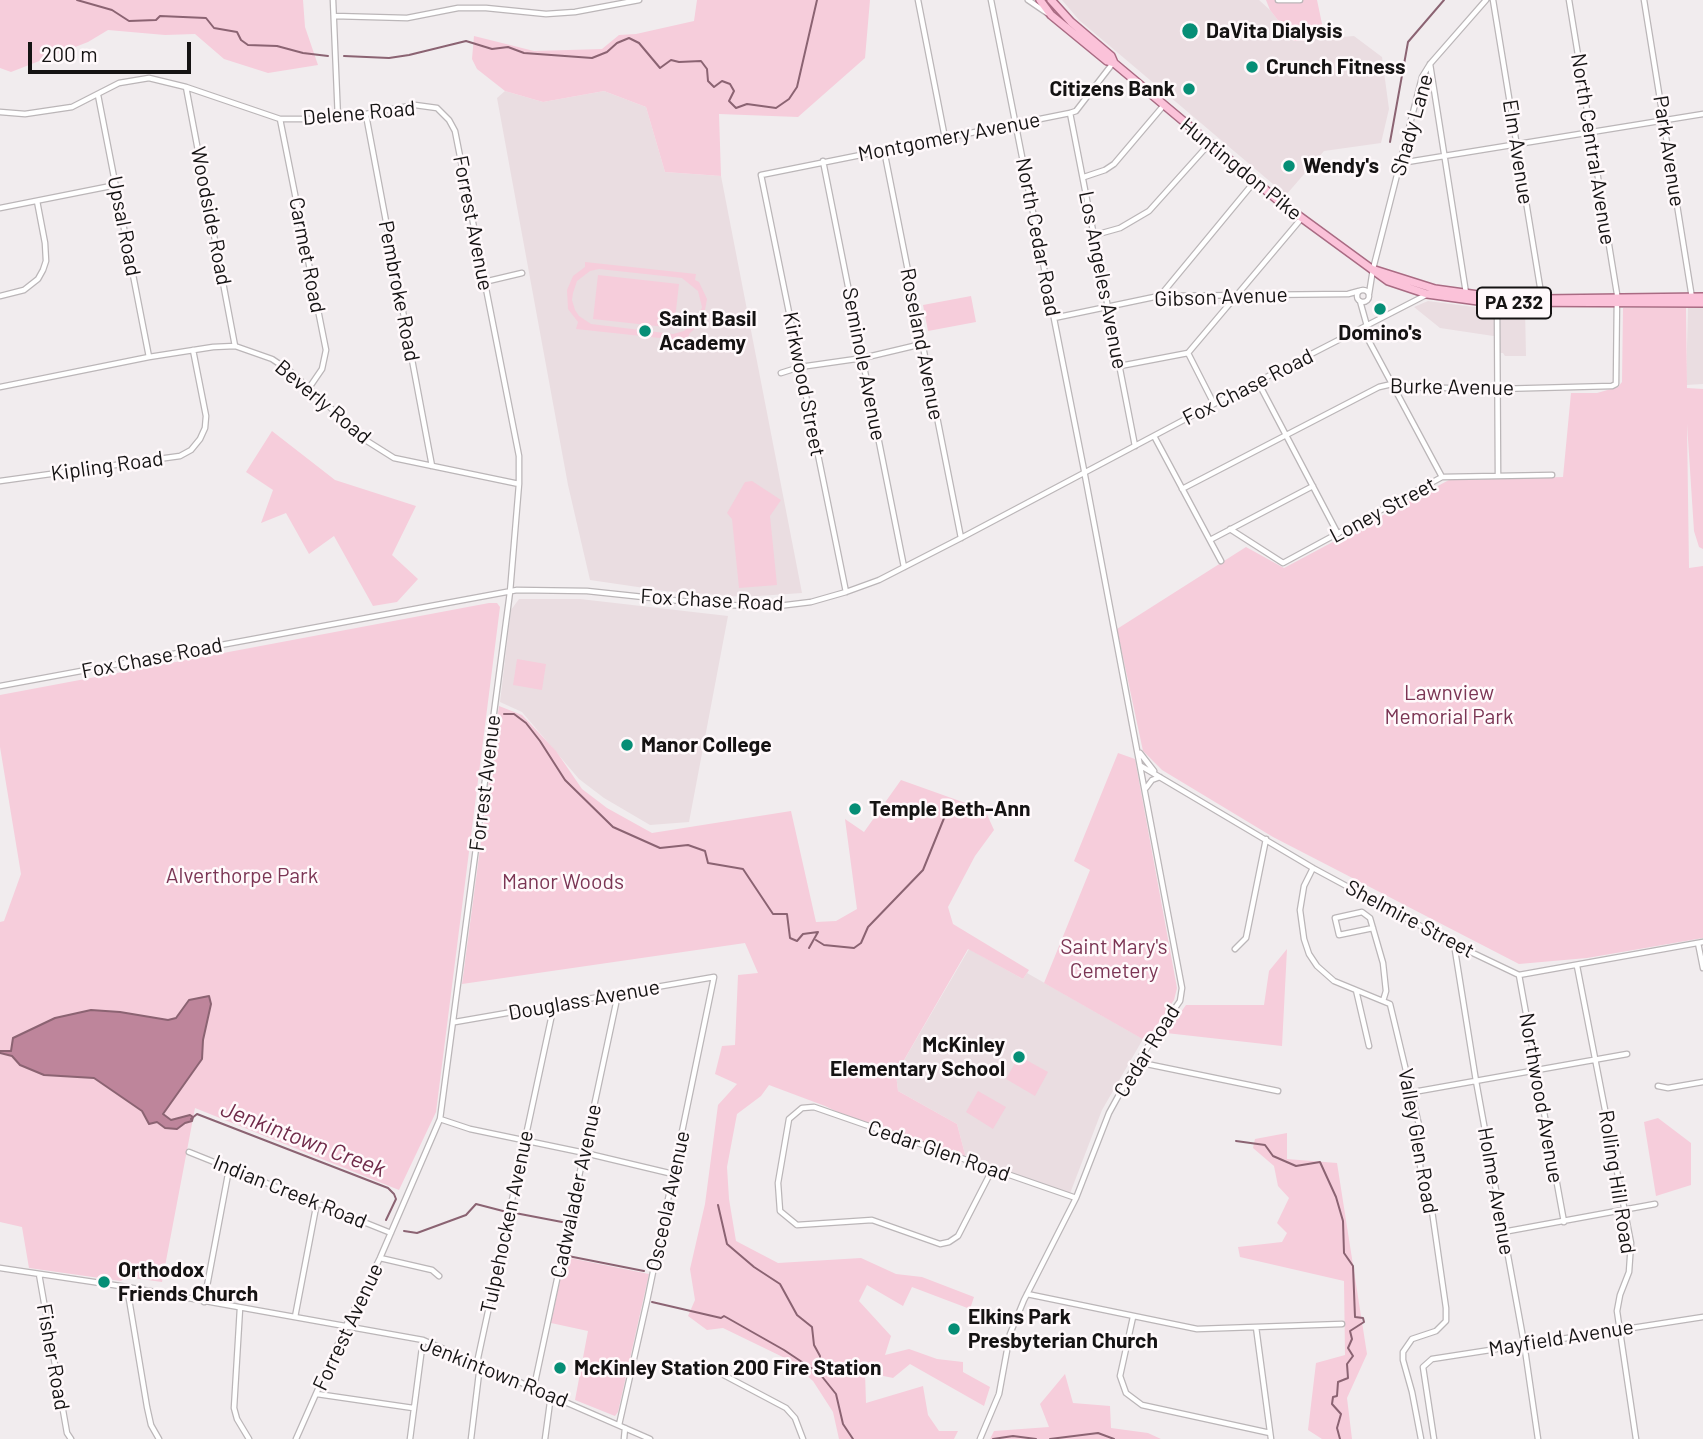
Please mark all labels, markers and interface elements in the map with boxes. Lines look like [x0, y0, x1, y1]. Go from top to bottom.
place label: DaVita Dialysis [1206, 18, 1342, 44]
marker: DaVita Dialysis [1180, 21, 1200, 41]
scale bar [32, 28, 194, 72]
text: 200 m [41, 41, 98, 66]
street label: North Central Avenue [1565, 51, 1621, 247]
place label: Crunch Fitness [1266, 54, 1405, 80]
marker: Crunch Fitness [1244, 59, 1260, 75]
street label: Shady Lane [1385, 71, 1439, 179]
place label: Citizens Bank [1049, 76, 1175, 102]
marker: Citizens Bank [1181, 81, 1197, 97]
street label: Park Avenue [1648, 94, 1690, 208]
street label: Delene Road [302, 96, 416, 130]
street label: Elm Avenue [1497, 98, 1539, 206]
street label: Montgomery Avenue [856, 107, 1042, 167]
street label: Huntingdon Pike [1175, 112, 1307, 226]
street label: Woodside Road [185, 145, 237, 287]
street label: Forrest Avenue [448, 153, 498, 293]
place label: Wendy's [1303, 153, 1379, 179]
street label: North Cedar Road [1010, 156, 1066, 318]
marker: Wendy's [1281, 158, 1297, 174]
street label: Upsal Road [102, 174, 146, 278]
street label: Los Angeles Avenue [1073, 189, 1133, 371]
street label: Carmet Road [283, 195, 331, 315]
street label: Pembroke Road [373, 218, 425, 364]
street label: Roseland Avenue [895, 266, 949, 422]
street label: Gibson Avenue [1154, 282, 1288, 312]
street label: Seminole Avenue [837, 285, 891, 443]
road number: PA 232 [1477, 288, 1551, 318]
marker: Domino's [1372, 301, 1388, 317]
place label: Saint Basil Academy [659, 306, 757, 356]
street label: Kirkwood Street [778, 309, 830, 459]
place label: Domino's [1338, 320, 1422, 346]
marker: Saint Basil Academy [637, 323, 653, 339]
street label: Fox Chase Road [1178, 343, 1318, 431]
street label: Beverly Road [270, 355, 376, 449]
street label: Burke Avenue [1390, 373, 1514, 401]
street label: Kipling Road [49, 446, 165, 486]
street label: Loney Street [1326, 471, 1440, 549]
street label: Fox Chase Road [640, 584, 784, 616]
street label: Fox Chase Road [79, 632, 225, 684]
park label: Lawnview Memorial Park [1385, 680, 1513, 730]
street label: Forrest Avenue [464, 713, 506, 853]
place label: Manor College [641, 732, 772, 758]
marker: Manor College [619, 737, 635, 753]
place label: Temple Beth-Ann [869, 796, 1031, 822]
marker: Temple Beth-Ann [847, 801, 863, 817]
park label: Alverthorpe Park [166, 863, 318, 889]
park label: Manor Woods [502, 869, 624, 895]
street label: Shelmire Street [1341, 874, 1479, 964]
park label: Saint Mary's Cemetery [1060, 934, 1168, 984]
street label: Douglass Avenue [506, 974, 662, 1026]
street label: Cedar Road [1109, 1000, 1185, 1102]
street label: Northwood Avenue [1514, 1011, 1568, 1185]
place label: McKinley Elementary School [830, 1032, 1005, 1082]
marker: McKinley Elementary School [1011, 1049, 1027, 1065]
street label: Valley Glen Road [1393, 1066, 1443, 1216]
water label: Jenkintown Creek [217, 1095, 389, 1183]
street label: Cadwalader Avenue [545, 1102, 607, 1280]
street label: Rolling Hill Road [1593, 1108, 1641, 1256]
street label: Cedar Glen Road [865, 1115, 1013, 1187]
street label: Holme Avenue [1472, 1125, 1520, 1257]
street label: Tulpehocken Avenue [475, 1128, 539, 1316]
street label: Osceola Avenue [641, 1128, 695, 1274]
street label: Indian Creek Road [209, 1150, 371, 1234]
place label: Orthodox Friends Church [118, 1257, 258, 1307]
street label: Forrest Avenue [308, 1259, 388, 1395]
marker: Orthodox Friends Church [96, 1274, 112, 1290]
street label: Fisher Road [31, 1302, 75, 1412]
place label: Elkins Park Presbyterian Church [968, 1304, 1158, 1354]
street label: Mayfield Avenue [1487, 1314, 1635, 1362]
marker: Elkins Park Presbyterian Church [946, 1321, 962, 1337]
street label: Jenkintown Road [416, 1331, 572, 1413]
place label: McKinley Station 200 Fire Station [574, 1355, 881, 1381]
marker: McKinley Station 200 Fire Station [552, 1360, 568, 1376]

